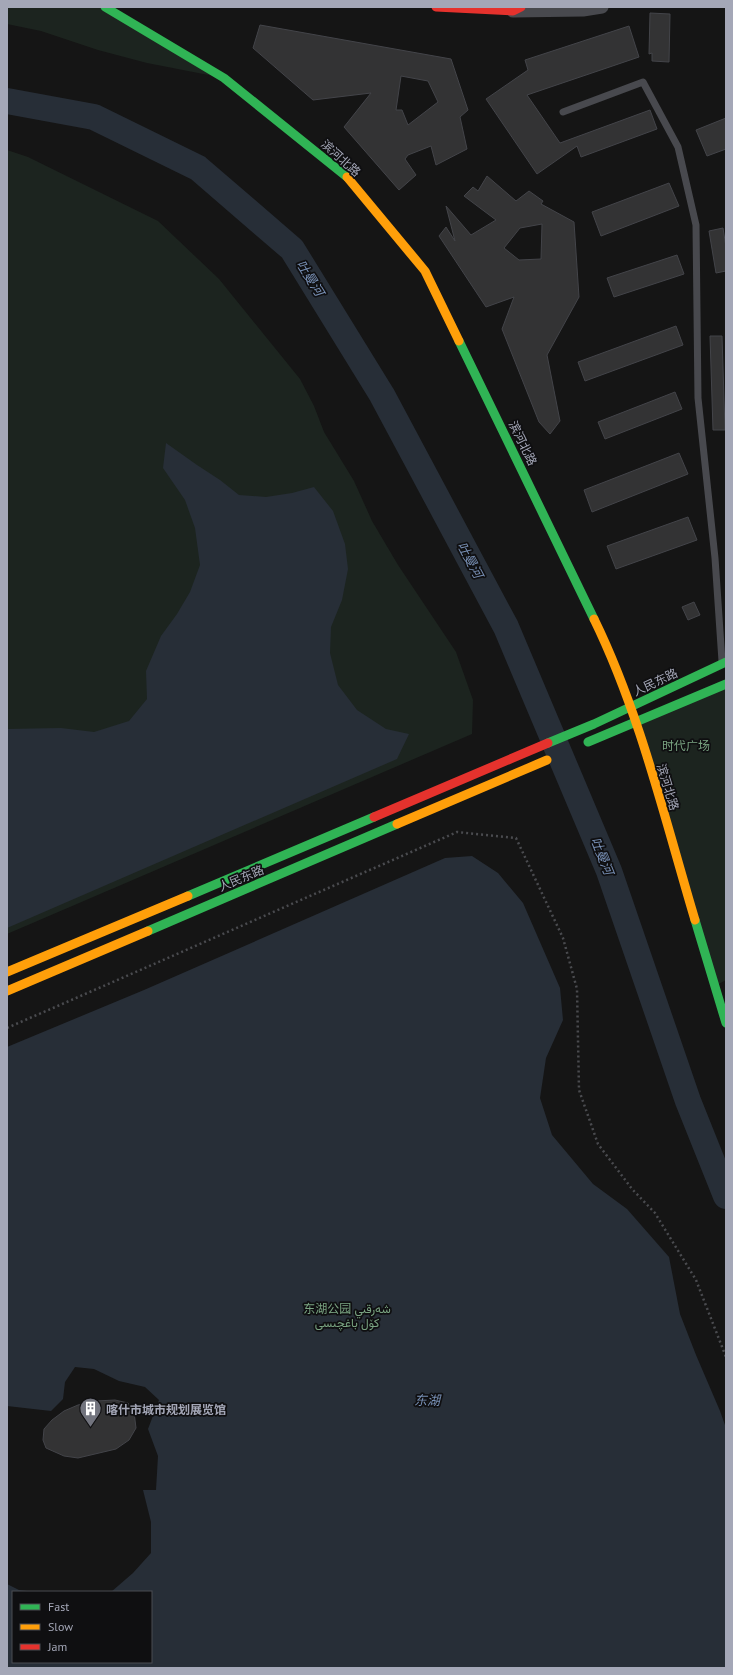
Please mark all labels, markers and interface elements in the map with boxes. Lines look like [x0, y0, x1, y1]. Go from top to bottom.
street label: 滨河北路 [318, 136, 364, 180]
water label: 吐曼河 [292, 257, 329, 302]
street label: 滨河北路 [506, 418, 540, 468]
water label: 吐曼河 [453, 539, 488, 584]
street label: 人民东路 [630, 665, 680, 699]
park label: 时代广场 [662, 738, 710, 753]
street label: 滨河北路 [654, 762, 682, 812]
water label: 吐曼河 [587, 835, 618, 880]
street label: 人民东路 [216, 862, 266, 894]
park label: 东湖公园 شەرقىي كۆل باغچىسى [303, 1301, 391, 1331]
water label: 东湖 [414, 1392, 442, 1409]
building icon: 喀什市城市规划展览馆 [77, 1396, 103, 1429]
place label: 喀什市城市规划展览馆 [106, 1402, 226, 1417]
legend [12, 1591, 152, 1663]
text: Fast [48, 1599, 69, 1614]
text: Slow [48, 1619, 73, 1634]
text: Jam [47, 1639, 67, 1654]

